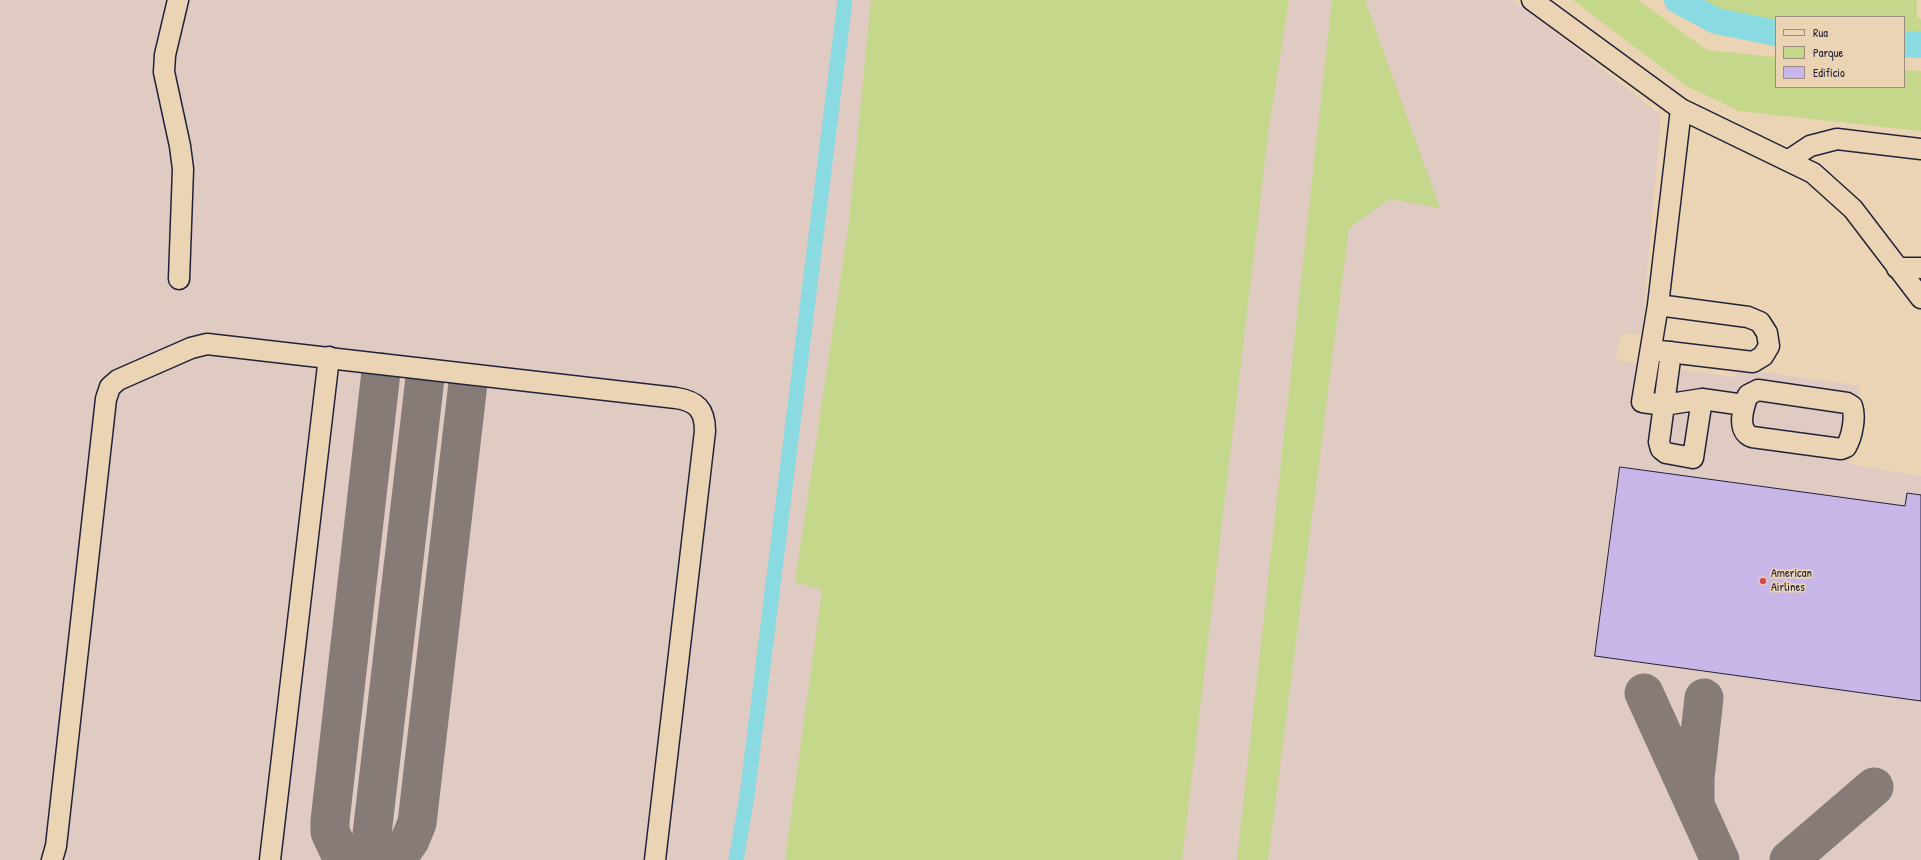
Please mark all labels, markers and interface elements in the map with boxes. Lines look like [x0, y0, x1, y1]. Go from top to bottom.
legend [1775, 16, 1905, 88]
text: Rua [1813, 24, 1828, 41]
text: Parque [1813, 44, 1843, 61]
text: Edifício [1813, 64, 1845, 81]
place label: American Airlines [1771, 567, 1812, 595]
marker: American Airlines [1758, 576, 1768, 586]

